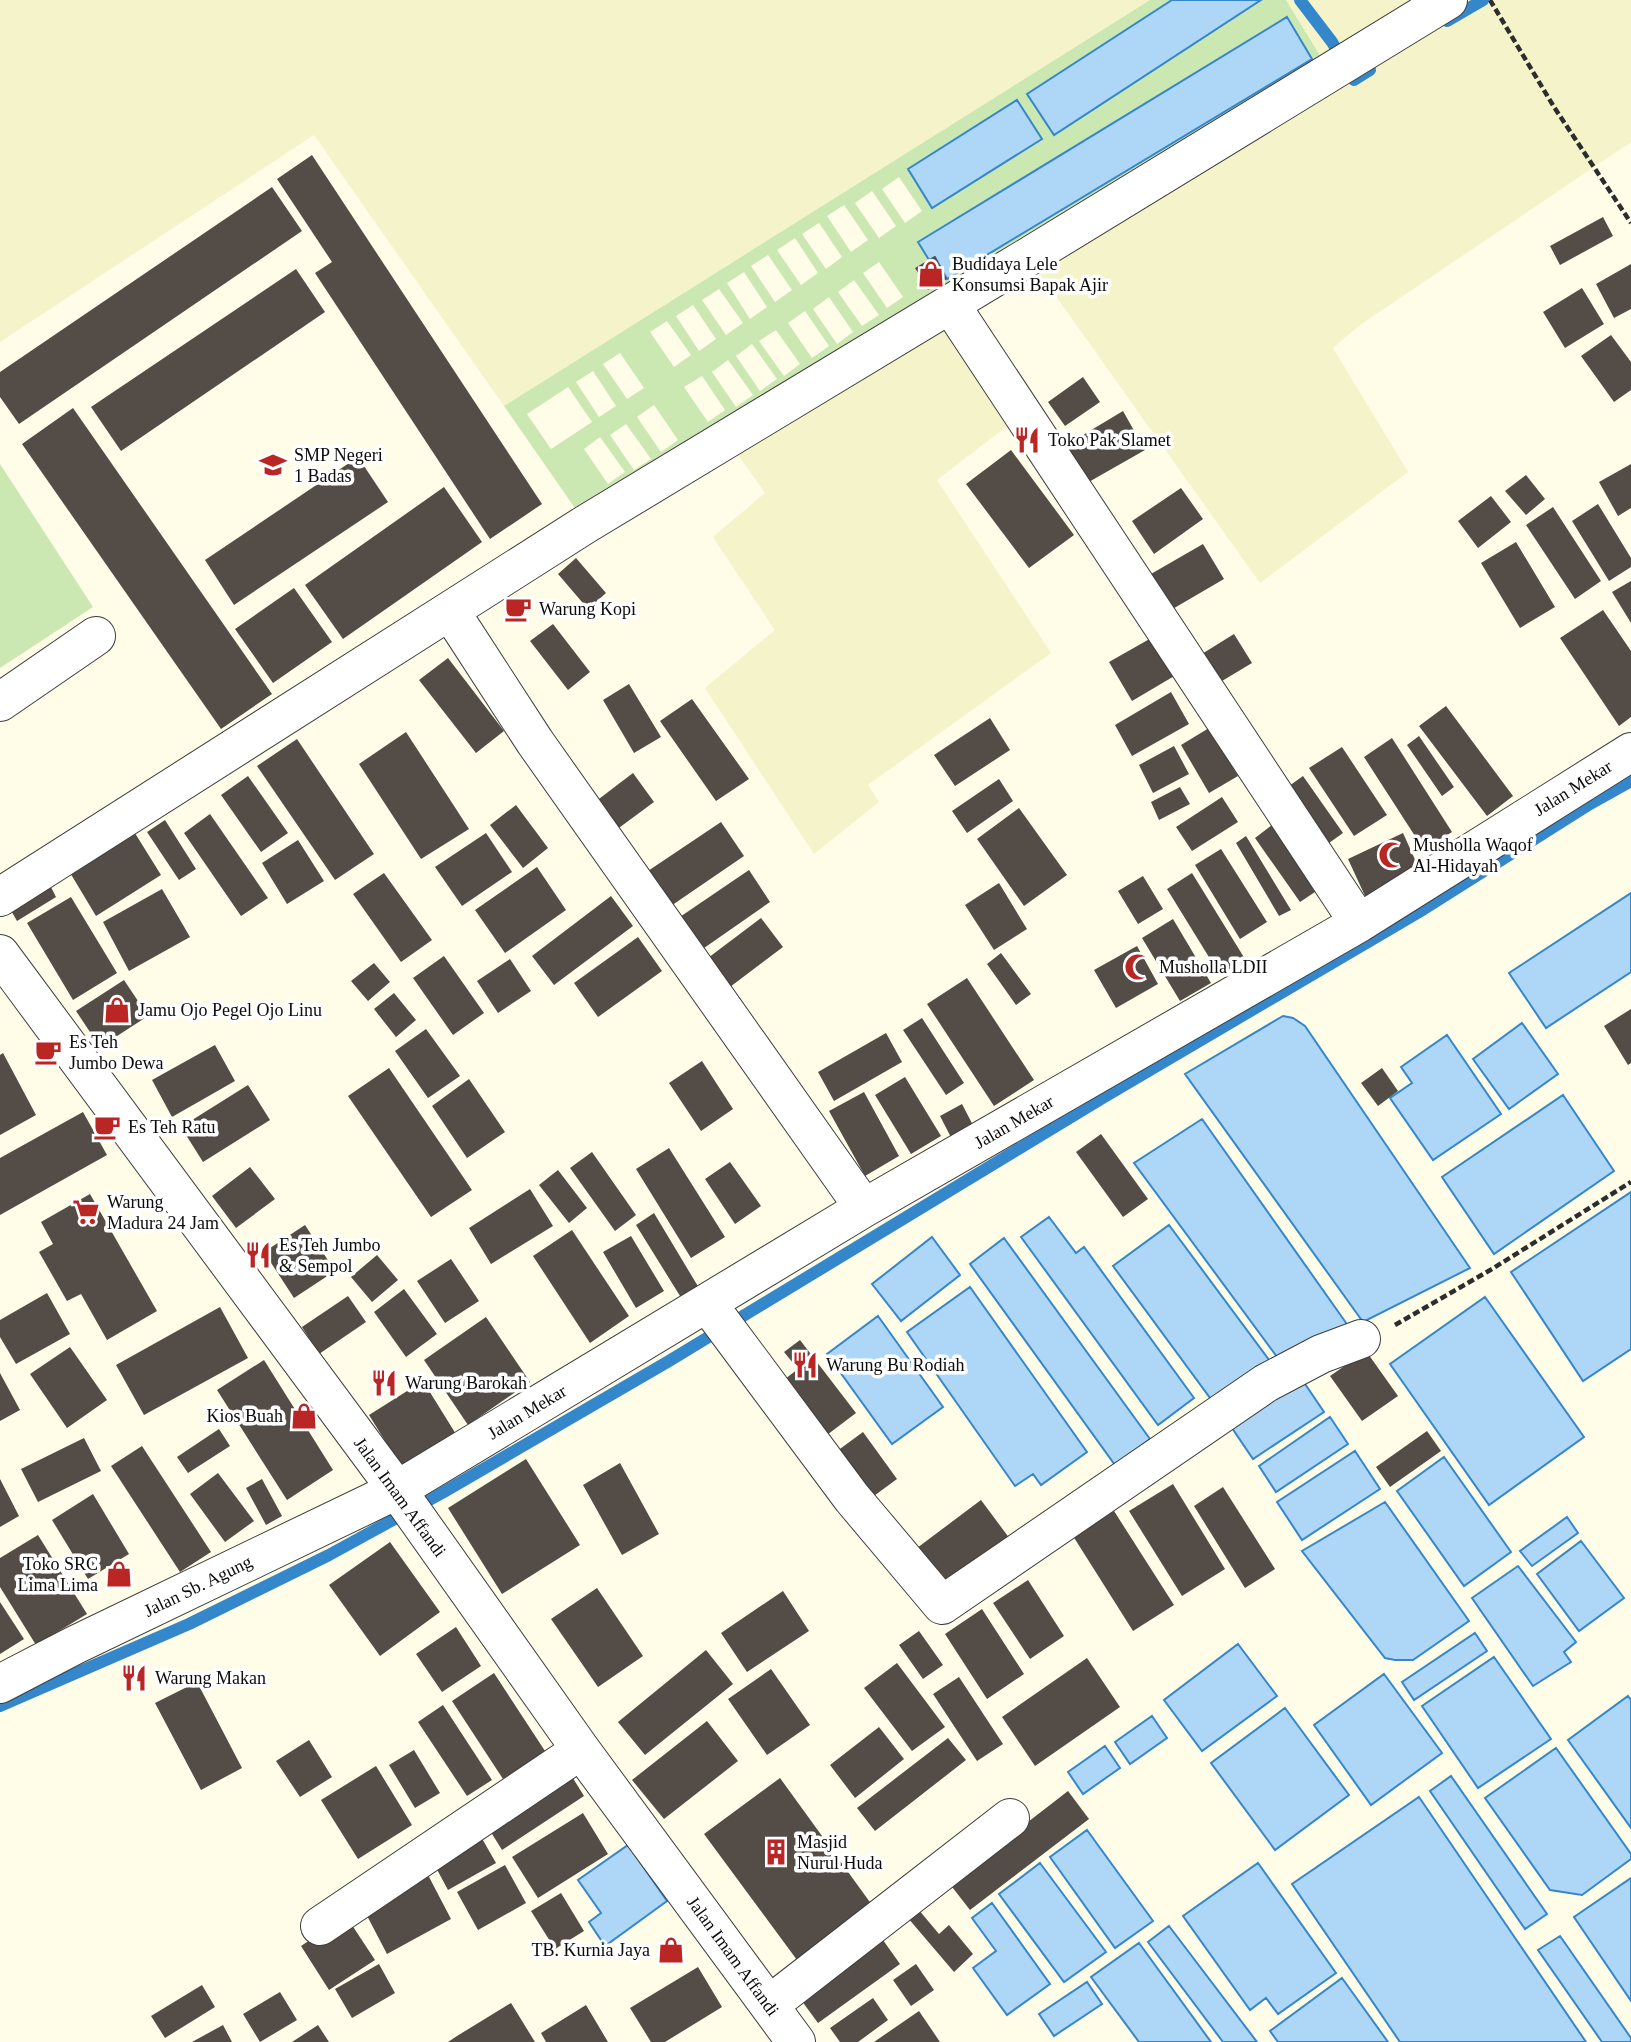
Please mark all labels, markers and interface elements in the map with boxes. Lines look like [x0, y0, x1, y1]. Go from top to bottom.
place label: Budidaya Lele Konsumsi Bapak Ajir [952, 254, 1108, 295]
shop icon: Budidaya Lele Konsumsi Bapak Ajir [916, 259, 946, 289]
restaurant icon: Toko Pak Slamet [1012, 425, 1042, 455]
place label: Toko Pak Slamet [1048, 430, 1171, 450]
place label: SMP Negeri 1 Badas [294, 445, 383, 486]
school or university icon: SMP Negeri 1 Badas [258, 450, 288, 480]
cafe icon: Warung Kopi [503, 594, 533, 624]
place label: Warung Kopi [539, 599, 636, 619]
street label: Jalan Mekar [1530, 756, 1616, 820]
place label: Musholla Waqof Al-Hidayah [1413, 835, 1533, 876]
mosque icon: Musholla Waqof Al-Hidayah [1377, 840, 1407, 870]
mosque icon: Musholla LDII [1123, 952, 1153, 982]
place label: Musholla LDII [1159, 957, 1267, 977]
shop icon: Jamu Ojo Pegel Ojo Linu [102, 995, 132, 1025]
place label: Jamu Ojo Pegel Ojo Linu [138, 1000, 322, 1020]
place label: Es Teh Jumbo Dewa [69, 1032, 163, 1073]
cafe icon: Es Teh Jumbo Dewa [33, 1037, 63, 1067]
street label: Jalan Mekar [971, 1091, 1057, 1153]
cafe icon: Es Teh Ratu [92, 1112, 122, 1142]
place label: Es Teh Ratu [128, 1117, 215, 1137]
place label: Warung Madura 24 Jam [107, 1192, 219, 1233]
supermarket icon: Warung Madura 24 Jam [71, 1197, 101, 1227]
place label: Es Teh Jumbo & Sempol [279, 1235, 380, 1276]
restaurant icon: Es Teh Jumbo & Sempol [243, 1240, 273, 1270]
restaurant icon: Warung Bu Rodiah [790, 1350, 820, 1380]
place label: Warung Bu Rodiah [826, 1355, 965, 1375]
restaurant icon: Warung Barokah [369, 1368, 399, 1398]
place label: Warung Barokah [405, 1373, 527, 1393]
street label: Jalan Mekar [484, 1381, 570, 1443]
shop icon: Kios Buah [289, 1401, 319, 1431]
place label: Kios Buah [207, 1406, 283, 1426]
street label: Jalan Imam Affandi [350, 1433, 450, 1561]
street label: Jalan Sb. Agung [141, 1551, 255, 1621]
place label: Toko SRC Lima Lima [18, 1554, 98, 1595]
shop icon: Toko SRC Lima Lima [104, 1559, 134, 1589]
restaurant icon: Warung Makan [119, 1663, 149, 1693]
place label: Warung Makan [155, 1668, 266, 1688]
place label: Masjid Nurul Huda [797, 1832, 882, 1873]
building icon: Masjid Nurul Huda [761, 1837, 791, 1867]
street label: Jalan Imam Affandi [683, 1892, 783, 2020]
shop icon: TB. Kurnia Jaya [656, 1935, 686, 1965]
place label: TB. Kurnia Jaya [532, 1940, 650, 1960]

